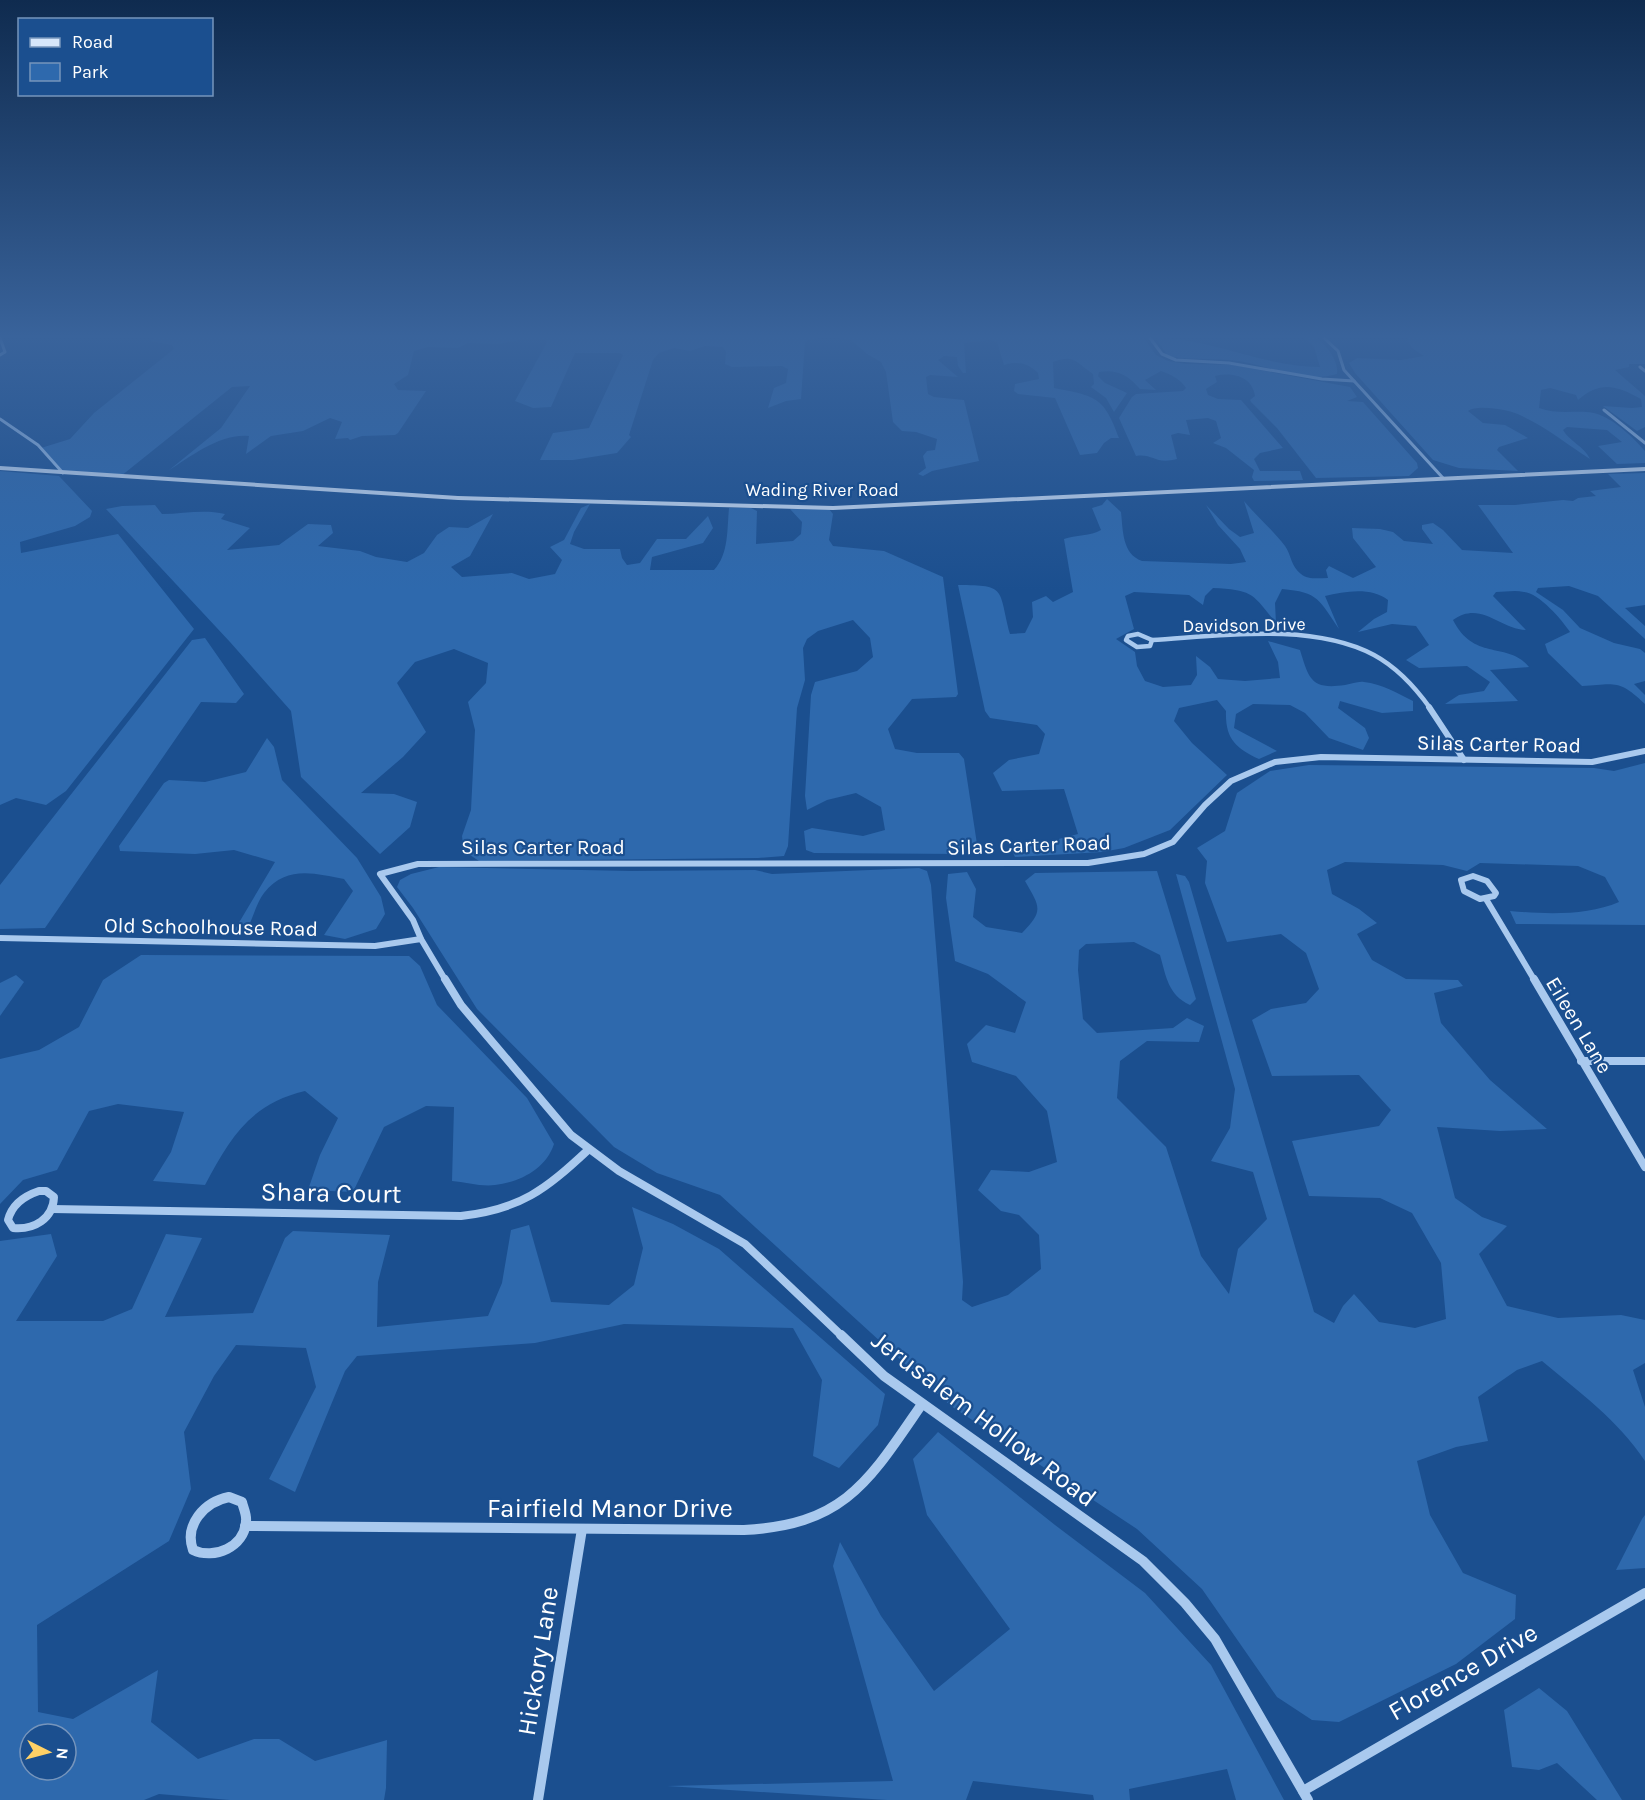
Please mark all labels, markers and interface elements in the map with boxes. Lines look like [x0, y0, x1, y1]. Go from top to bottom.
legend [18, 18, 213, 96]
text: Road [72, 31, 113, 53]
text: Park [72, 61, 109, 83]
street label: Wading River Road [745, 479, 899, 501]
street label: Davidson Drive [1182, 613, 1306, 637]
street label: Silas Carter Road [1417, 731, 1581, 757]
street label: Silas Carter Road [947, 830, 1111, 860]
street label: Silas Carter Road [461, 835, 625, 859]
street label: Old Schoolhouse Road [104, 913, 318, 941]
street label: Eileen Lane [1541, 973, 1617, 1077]
street label: Shara Court [260, 1176, 402, 1210]
street label: Jerusalem Hollow Road [866, 1324, 1102, 1514]
street label: Fairfield Manor Drive [487, 1493, 733, 1524]
street label: Hickory Lane [511, 1584, 565, 1738]
street label: Florence Drive [1383, 1617, 1543, 1727]
north arrow [18, 1722, 78, 1782]
text: N [52, 1747, 72, 1760]

